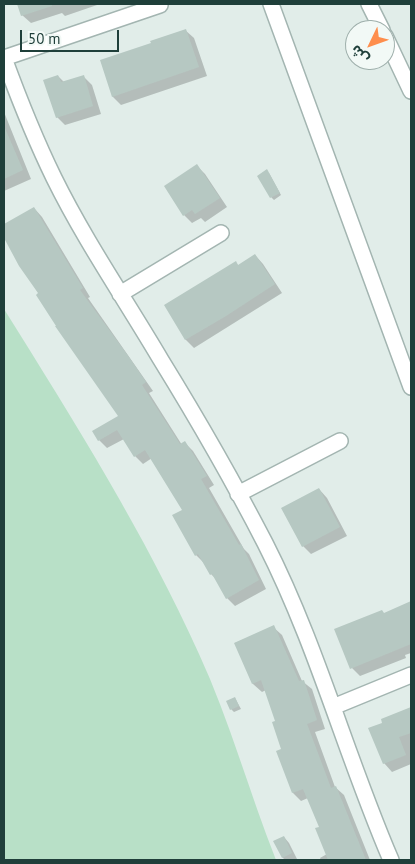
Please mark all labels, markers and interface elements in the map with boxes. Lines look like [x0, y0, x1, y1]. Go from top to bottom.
scale bar [22, 20, 121, 52]
north arrow [345, 20, 395, 70]
text: 50 m [28, 29, 61, 48]
text: ش [346, 41, 373, 68]

